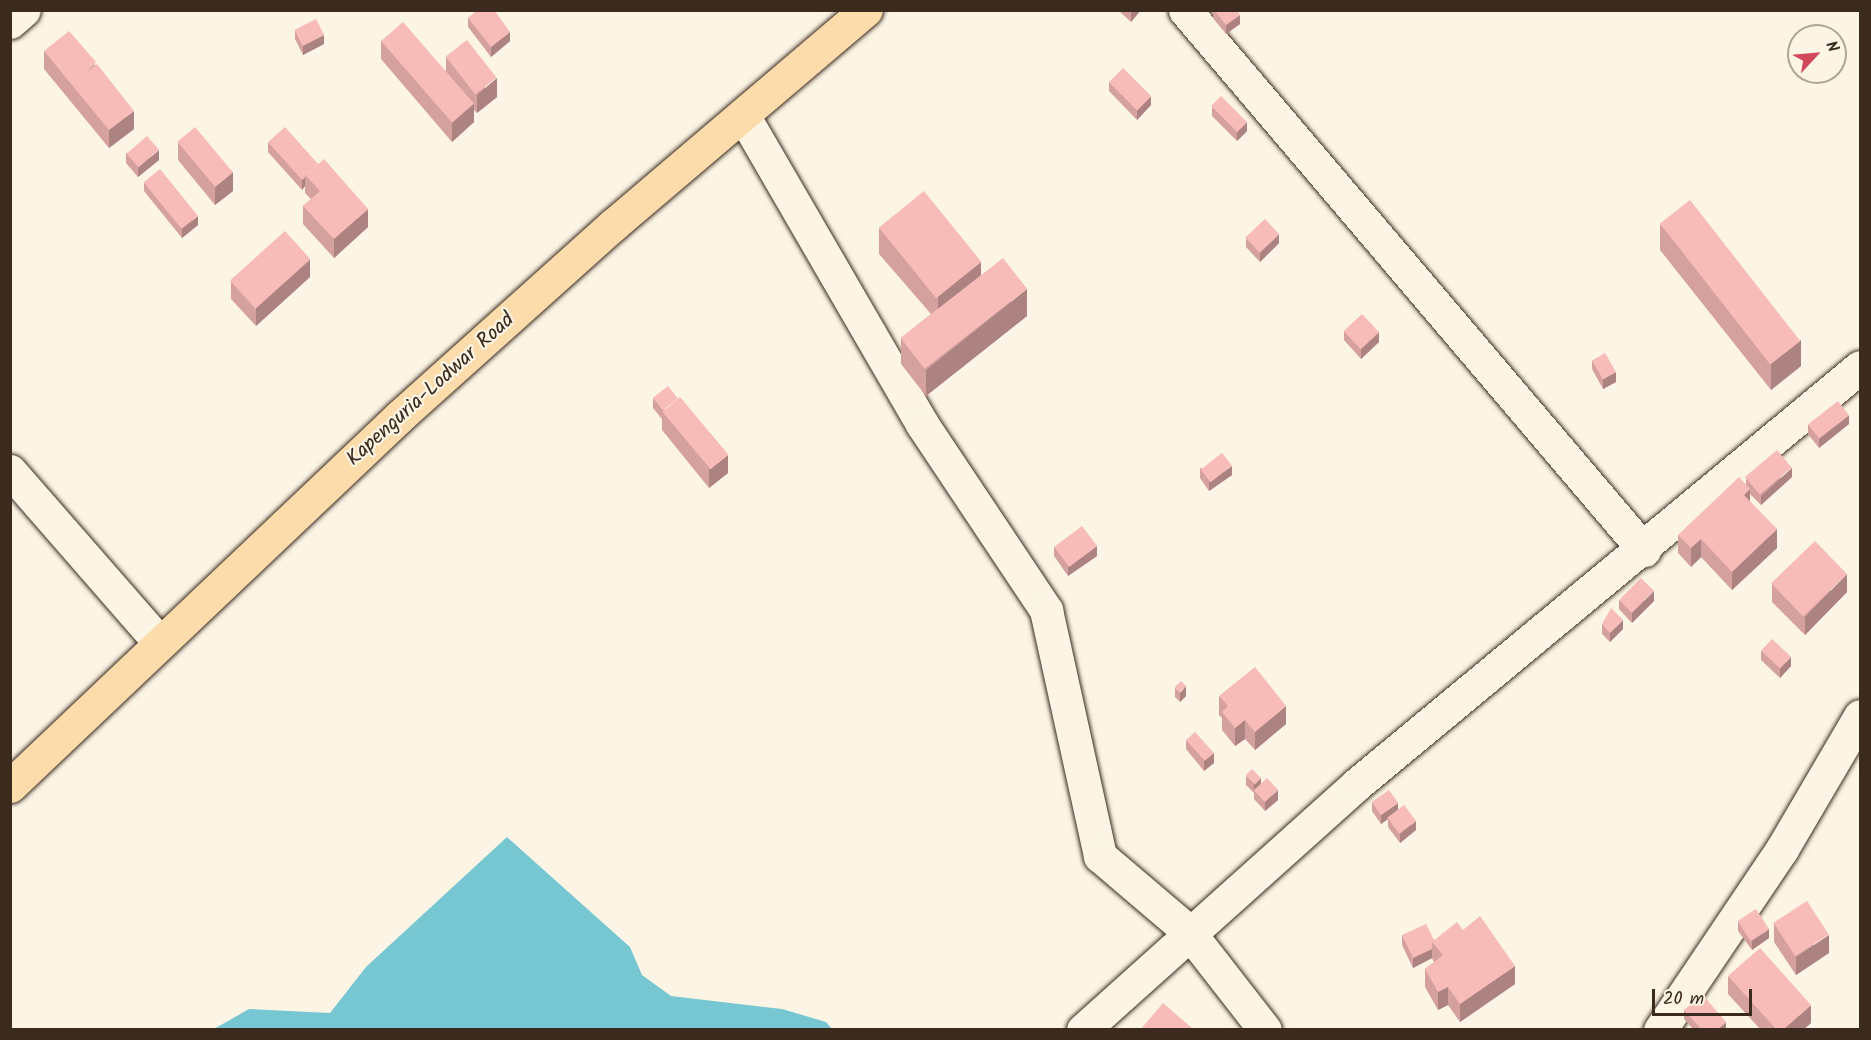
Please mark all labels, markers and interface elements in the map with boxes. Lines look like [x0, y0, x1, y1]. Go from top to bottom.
north arrow [1787, 24, 1847, 84]
text: N [1818, 37, 1845, 57]
street label: Kapenguria-Lodwar Road [342, 308, 520, 472]
scale bar [1655, 977, 1756, 1015]
text: 20 m [1663, 985, 1704, 1014]

